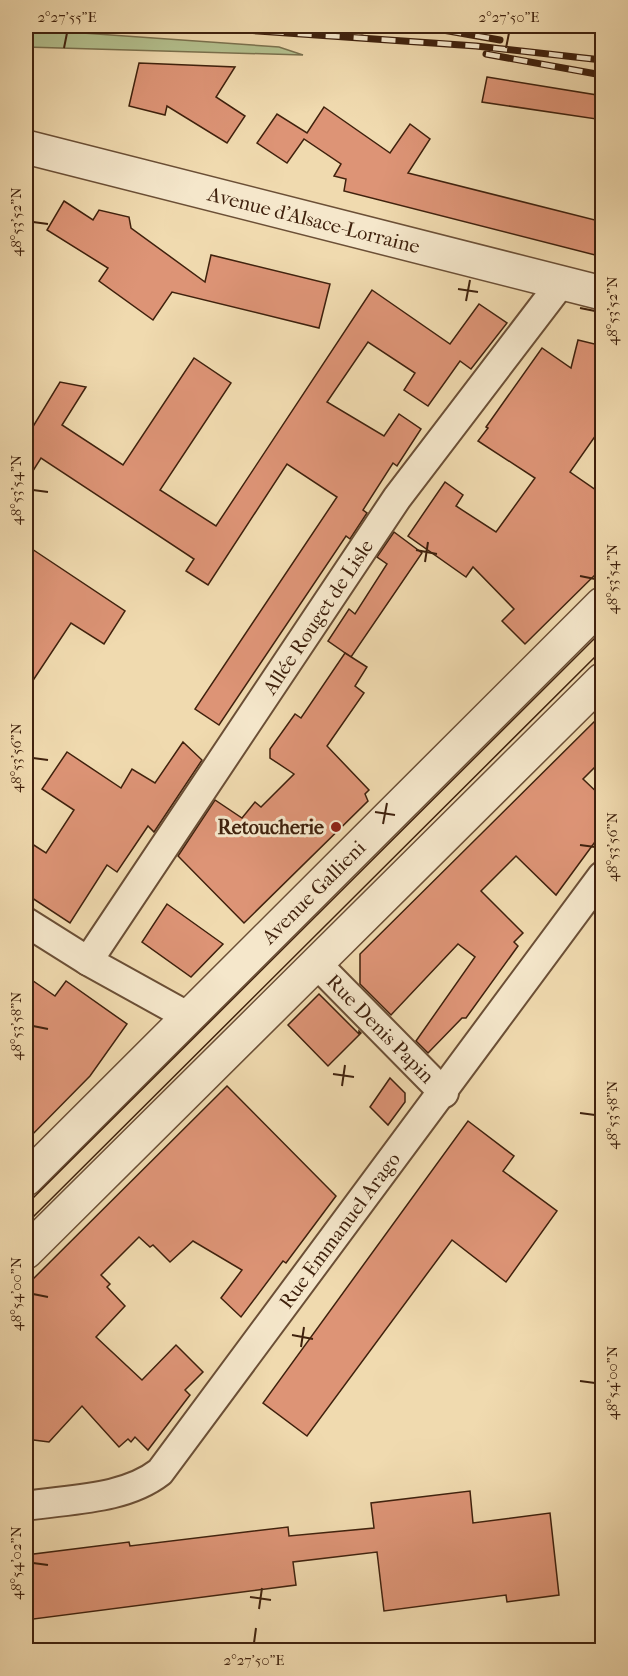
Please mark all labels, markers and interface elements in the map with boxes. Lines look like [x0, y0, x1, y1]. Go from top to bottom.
text: 2°27'55"E [37, 8, 97, 26]
text: 2°27'50"E [478, 8, 540, 26]
street label: Avenue d'Alsace-Lorraine [204, 182, 422, 258]
text: 48°53'52"N [7, 187, 25, 257]
text: 48°53'52"N [603, 276, 621, 346]
text: 48°53'54"N [7, 454, 25, 525]
street label: Allée Rouget de Lisle [258, 535, 378, 700]
text: 48°53'54"N [603, 543, 621, 614]
text: 48°53'56"N [7, 723, 25, 793]
text: 48°53'56"N [603, 812, 621, 882]
place label: Retoucherie [218, 816, 324, 839]
marker: Retoucherie [329, 820, 343, 834]
street label: Avenue Gallieni [257, 836, 370, 950]
street label: Rue Denis Papin [322, 970, 439, 1088]
text: 48°53'58"N [7, 991, 25, 1060]
text: 48°53'58"N [603, 1080, 621, 1149]
street label: Rue Emmanuel Arago [274, 1148, 405, 1313]
text: 48°54'00"N [7, 1256, 25, 1331]
text: 48°54'00"N [603, 1345, 621, 1420]
text: 48°54'02"N [7, 1526, 25, 1600]
text: 2°27'50"E [223, 1651, 285, 1669]

